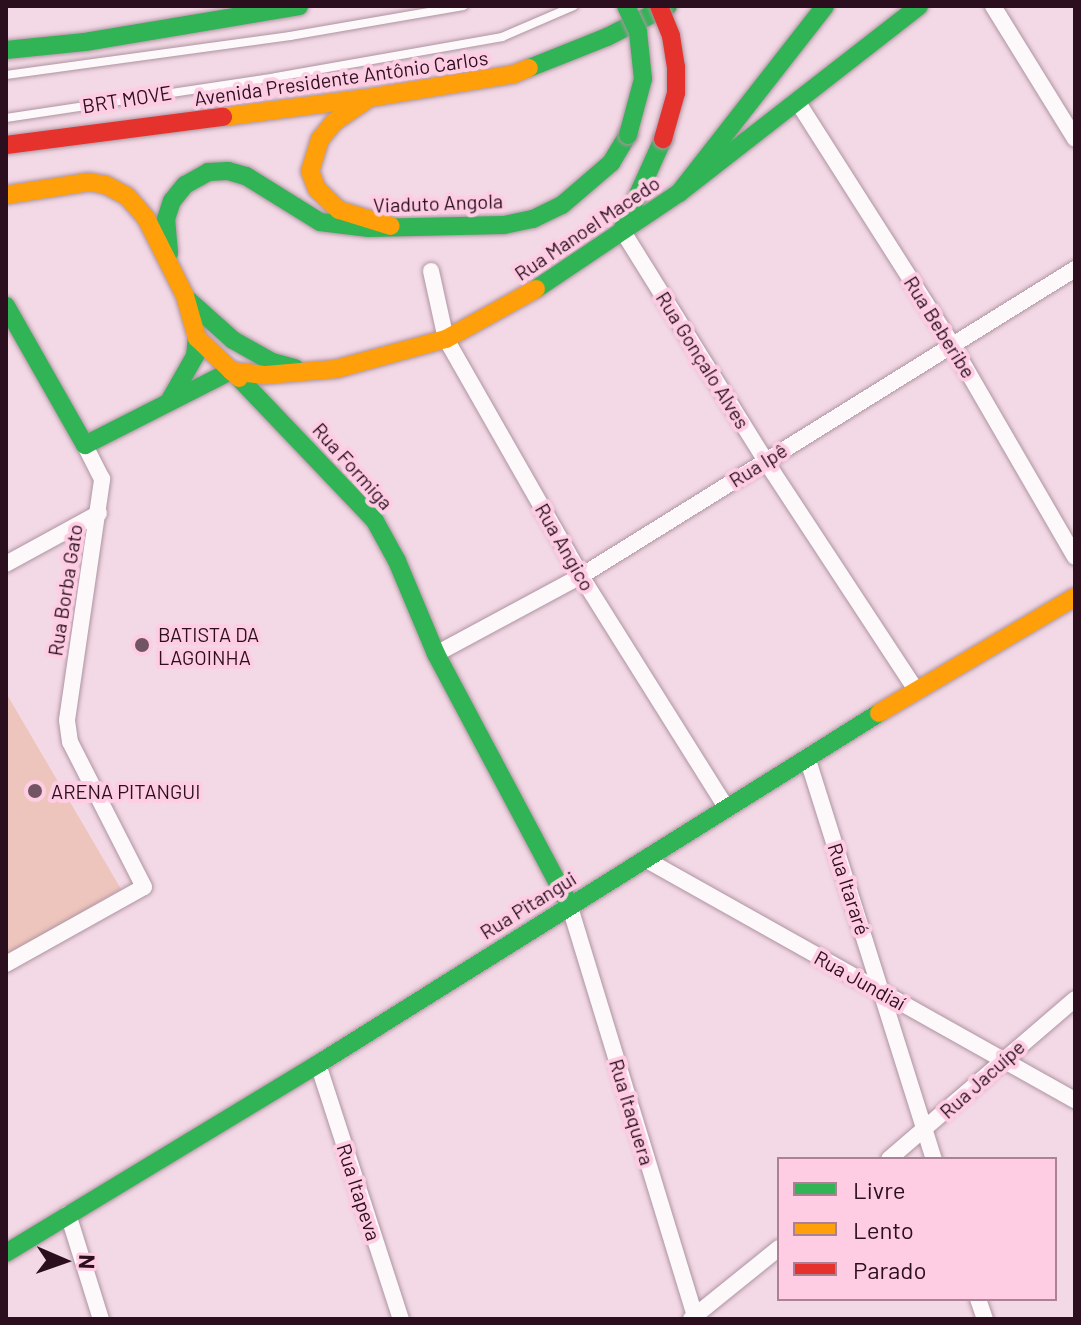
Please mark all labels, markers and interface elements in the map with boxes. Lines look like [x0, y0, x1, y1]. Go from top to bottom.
street label: Avenida Presidente Antônio Carlos [192, 45, 490, 111]
street label: BRT MOVE [81, 80, 173, 118]
street label: Rua Manoel Macedo [510, 171, 664, 285]
street label: Viaduto Angola [373, 189, 503, 217]
street label: Rua Beberibe [899, 272, 981, 382]
street label: Rua Gonçalo Alves [651, 287, 755, 433]
street label: Rua Formiga [308, 418, 398, 514]
street label: Rua Ipê [725, 438, 791, 492]
street label: Rua Angico [530, 499, 600, 595]
street label: Rua Borba Gato [43, 522, 87, 658]
place label: BATISTA DA LAGOINHA [158, 622, 259, 669]
marker: BATISTA DA LAGOINHA [133, 636, 151, 654]
place label: ARENA PITANGUI [51, 779, 200, 803]
marker: ARENA PITANGUI [26, 782, 44, 800]
street label: Rua Itararé [823, 840, 875, 938]
street label: Rua Pitangui [475, 866, 581, 944]
street label: Rua Jundiaí [810, 945, 910, 1015]
street label: Rua Jacuípe [935, 1035, 1029, 1123]
street label: Rua Itaquera [604, 1056, 660, 1168]
street label: Rua Itapeva [332, 1140, 386, 1244]
legend [777, 1157, 1057, 1301]
text: Livre [853, 1175, 906, 1204]
text: Lento [853, 1215, 914, 1244]
north arrow [24, 1221, 104, 1301]
text: N [75, 1254, 101, 1270]
text: Parado [853, 1255, 927, 1284]

